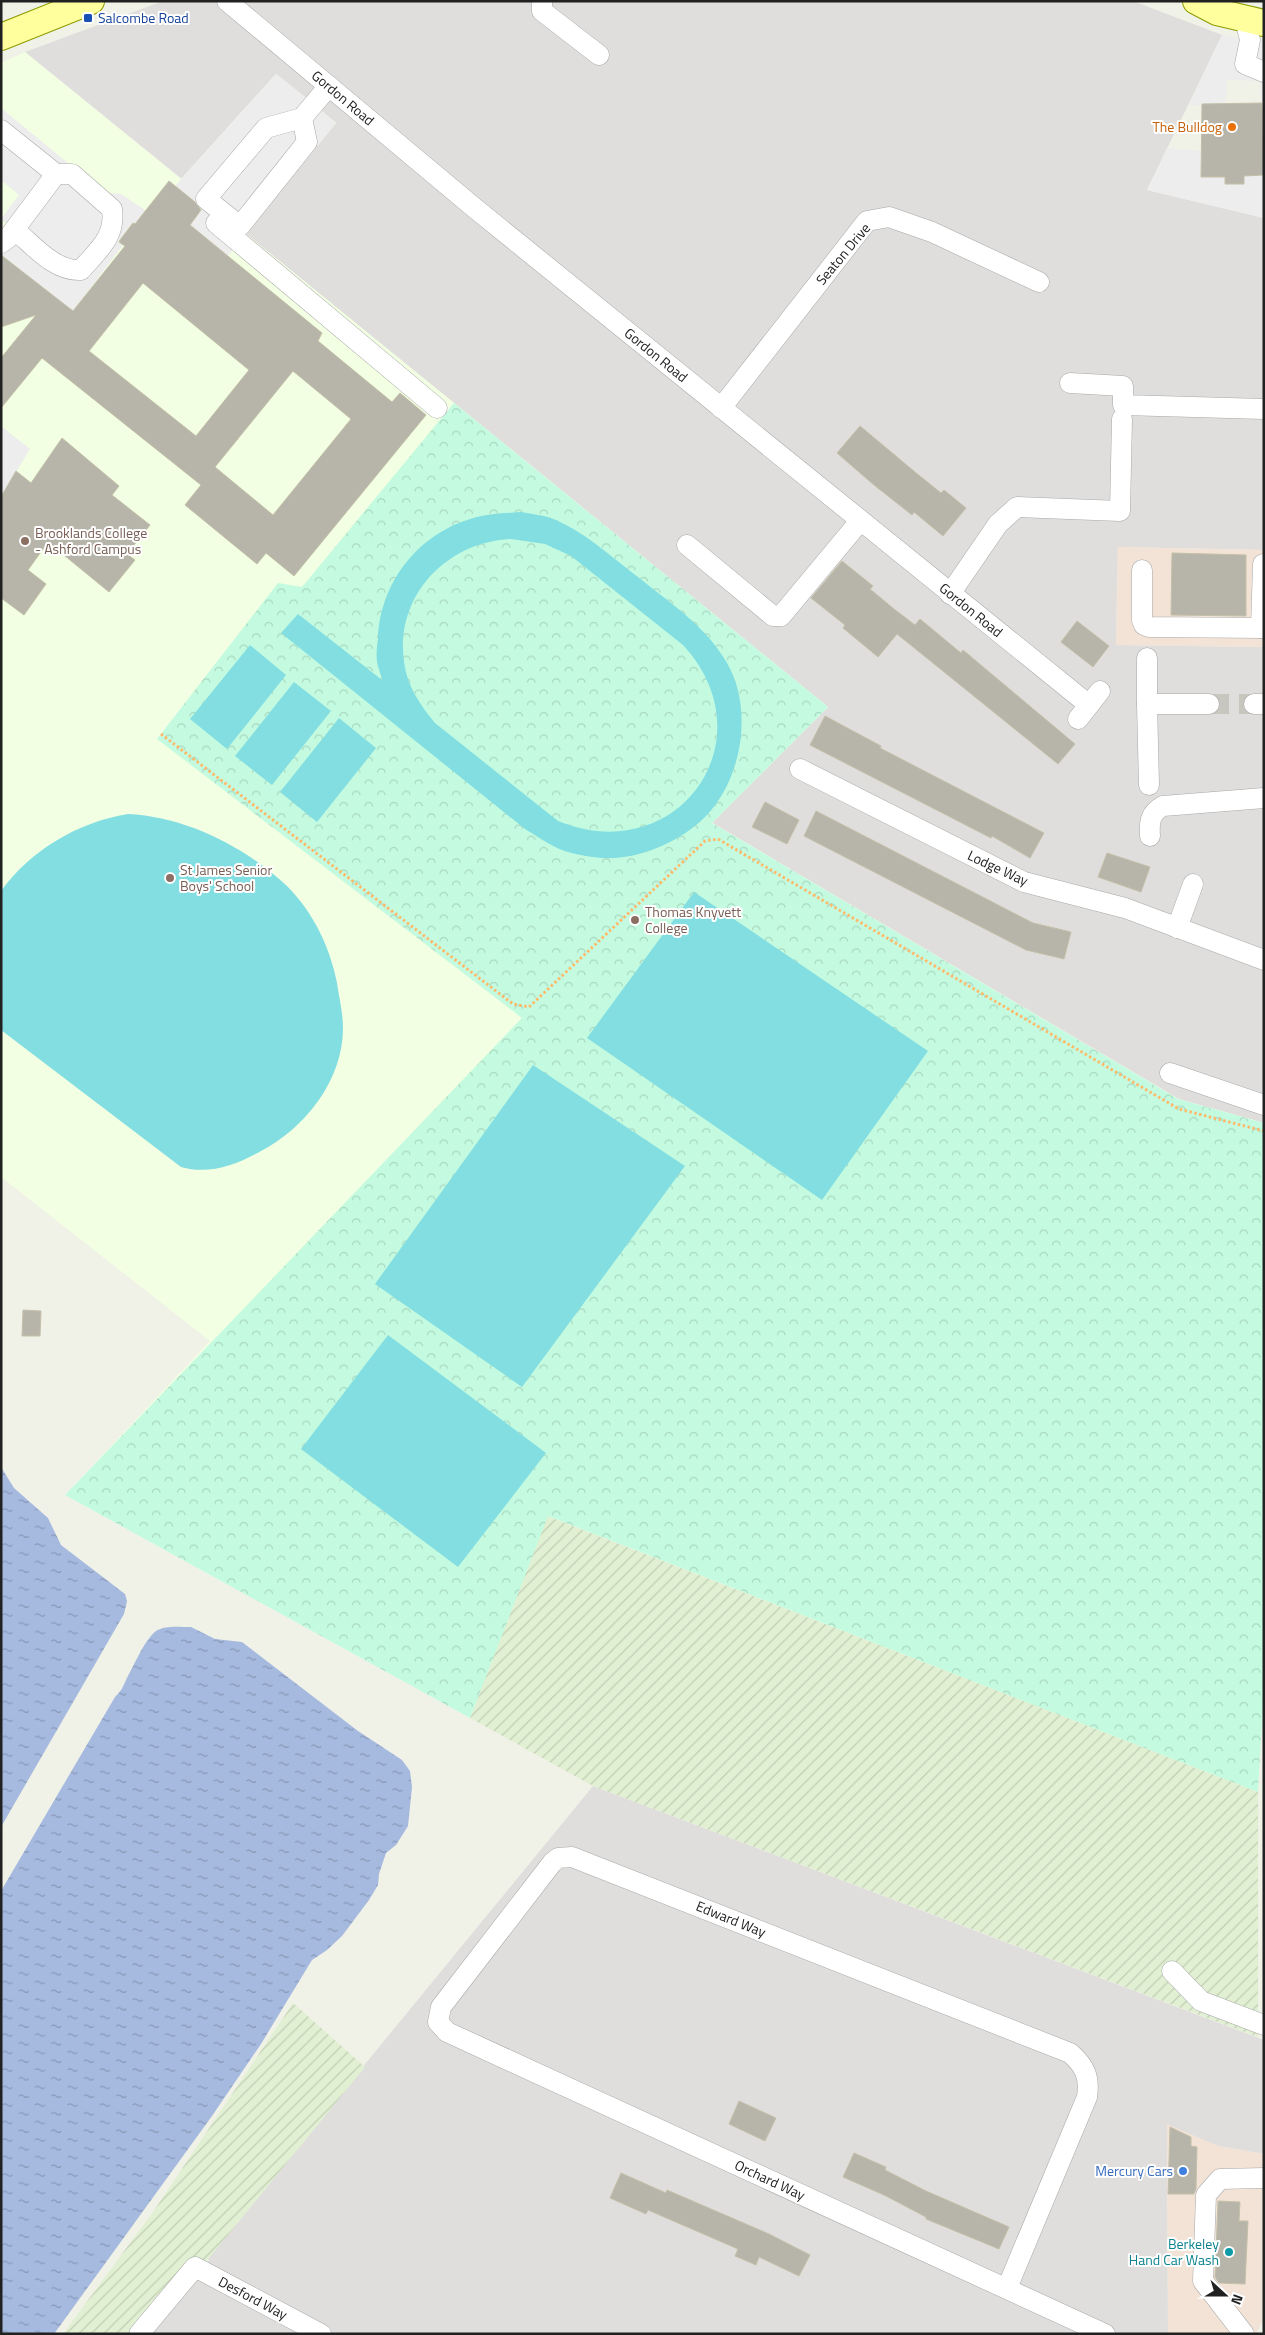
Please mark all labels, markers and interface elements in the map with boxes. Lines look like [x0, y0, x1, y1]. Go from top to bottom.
place label: Salcombe Road [98, 7, 189, 28]
marker: Salcombe Road [82, 12, 94, 24]
street label: Gordon Road [307, 65, 379, 130]
place label: The Bulldog [1152, 116, 1222, 137]
marker: The Bulldog [1226, 121, 1238, 133]
street label: Seaton Drive [810, 218, 875, 289]
street label: Gordon Road [620, 322, 693, 387]
place label: Brooklands College - Ashford Campus [35, 522, 147, 559]
marker: Brooklands College - Ashford Campus [19, 535, 31, 547]
street label: Gordon Road [935, 577, 1008, 642]
street label: Lodge Way [964, 844, 1032, 891]
place label: St James Senior Boys' School [180, 859, 273, 896]
marker: St James Senior Boys' School [164, 872, 176, 884]
place label: Thomas Knyvett College [645, 901, 741, 938]
marker: Thomas Knyvett College [629, 914, 641, 926]
street label: Edward Way [693, 1895, 769, 1942]
street label: Orchard Way [731, 2154, 809, 2205]
place label: Mercury Cars [1095, 2160, 1173, 2181]
marker: Mercury Cars [1177, 2165, 1189, 2177]
place label: Berkeley Hand Car Wash [1129, 2233, 1219, 2270]
marker: Berkeley Hand Car Wash [1223, 2246, 1235, 2258]
north arrow [1200, 2270, 1250, 2320]
street label: Desford Way [215, 2271, 292, 2325]
text: N [1226, 2292, 1249, 2308]

